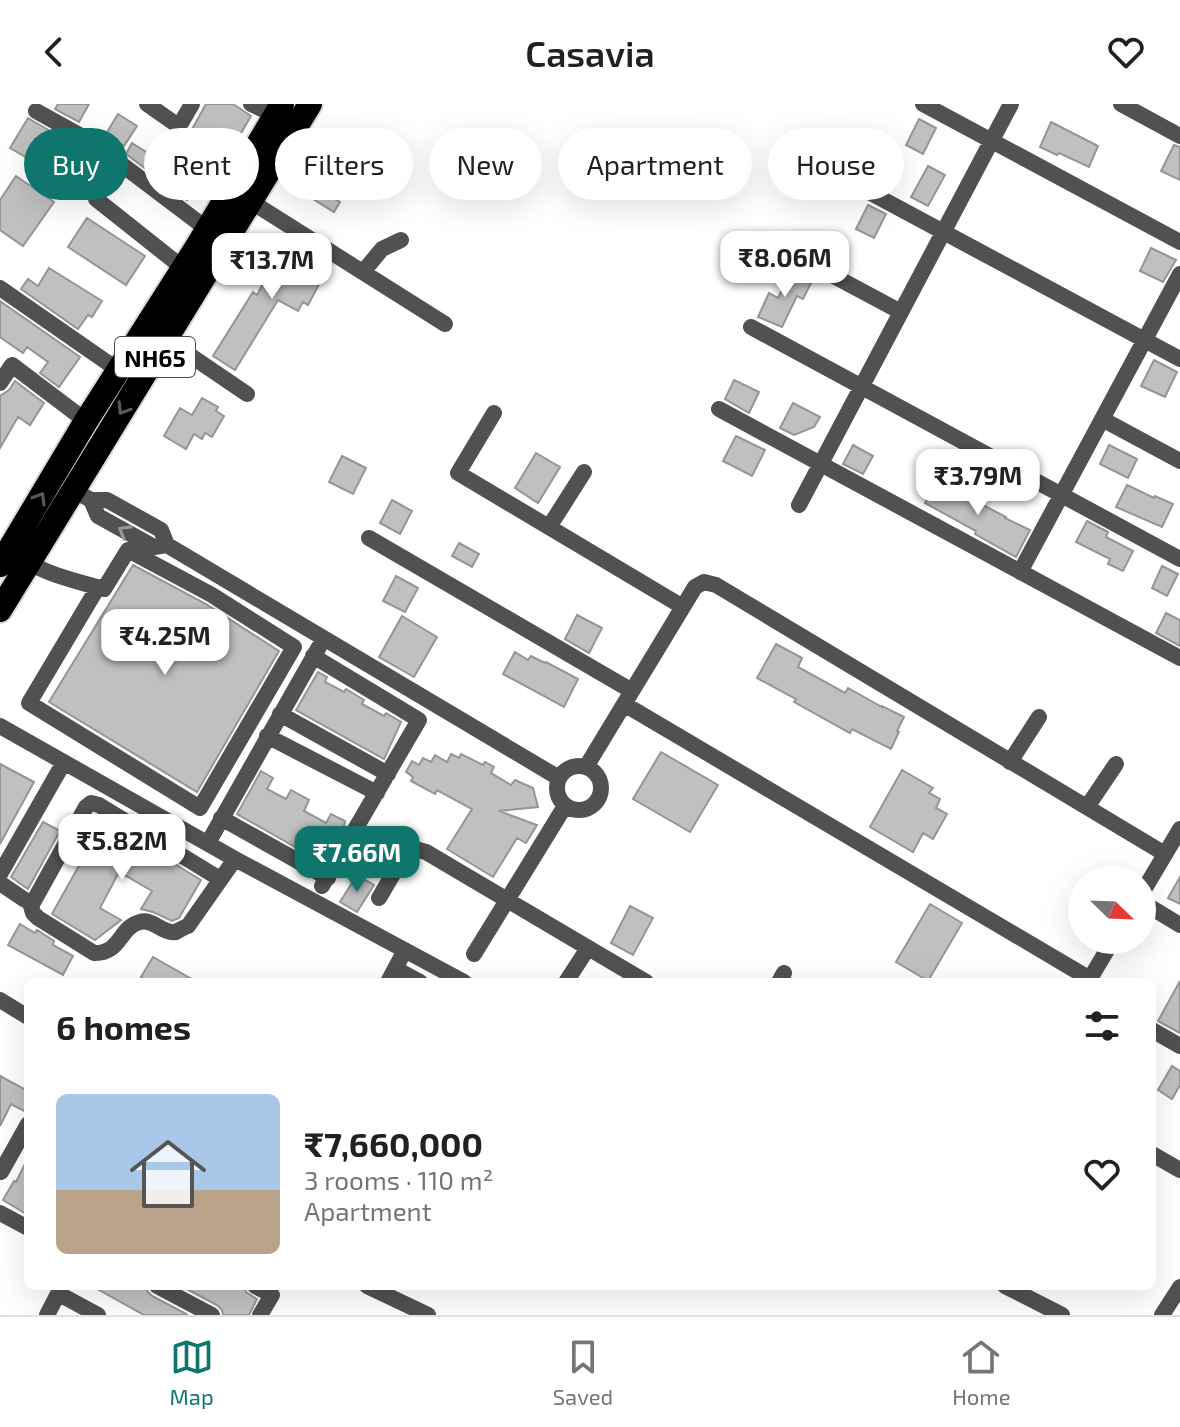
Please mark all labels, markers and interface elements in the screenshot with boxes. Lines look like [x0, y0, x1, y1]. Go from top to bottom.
icon: back [32, 30, 76, 74]
icon: heart [1104, 30, 1148, 74]
text: Casavia [525, 31, 655, 74]
chip: Buy [24, 128, 128, 200]
chip: Rent [144, 128, 259, 200]
chip: Filters [275, 128, 413, 200]
chip: New [429, 128, 542, 200]
chip: Apartment [558, 128, 752, 200]
chip: House [768, 128, 904, 200]
pin: ₹8.06M [720, 231, 850, 299]
pin: ₹13.7M [207, 233, 337, 301]
text: ₹8.06M [738, 241, 832, 272]
text: ₹13.7M [230, 243, 314, 274]
road number: NH65 [115, 337, 195, 377]
one-way arrow [117, 400, 132, 415]
pin: ₹3.79M [913, 449, 1043, 517]
text: ₹3.79M [934, 459, 1022, 490]
one-way arrow [30, 492, 46, 507]
one-way arrow [118, 525, 133, 541]
pin: ₹4.25M [100, 609, 230, 677]
text: ₹4.25M [119, 619, 211, 650]
pin: ₹5.82M [57, 814, 187, 882]
text: ₹5.82M [76, 824, 168, 855]
pin: ₹7.66M [292, 826, 422, 894]
text: ₹7.66M [313, 836, 401, 867]
north arrow [1068, 866, 1156, 954]
map controls [1068, 866, 1156, 954]
icon: filters [1080, 1004, 1124, 1048]
text: 6 homes [56, 1006, 191, 1047]
text: ₹7,660,000 [304, 1123, 483, 1164]
icon: home [120, 1126, 216, 1222]
icon: heart [1080, 1152, 1124, 1196]
text: 3 rooms · 110 m² [304, 1164, 493, 1195]
text: Apartment [304, 1195, 432, 1226]
tab: Map [170, 1335, 214, 1409]
tab: Saved [553, 1335, 613, 1409]
tab: Home [952, 1335, 1010, 1409]

